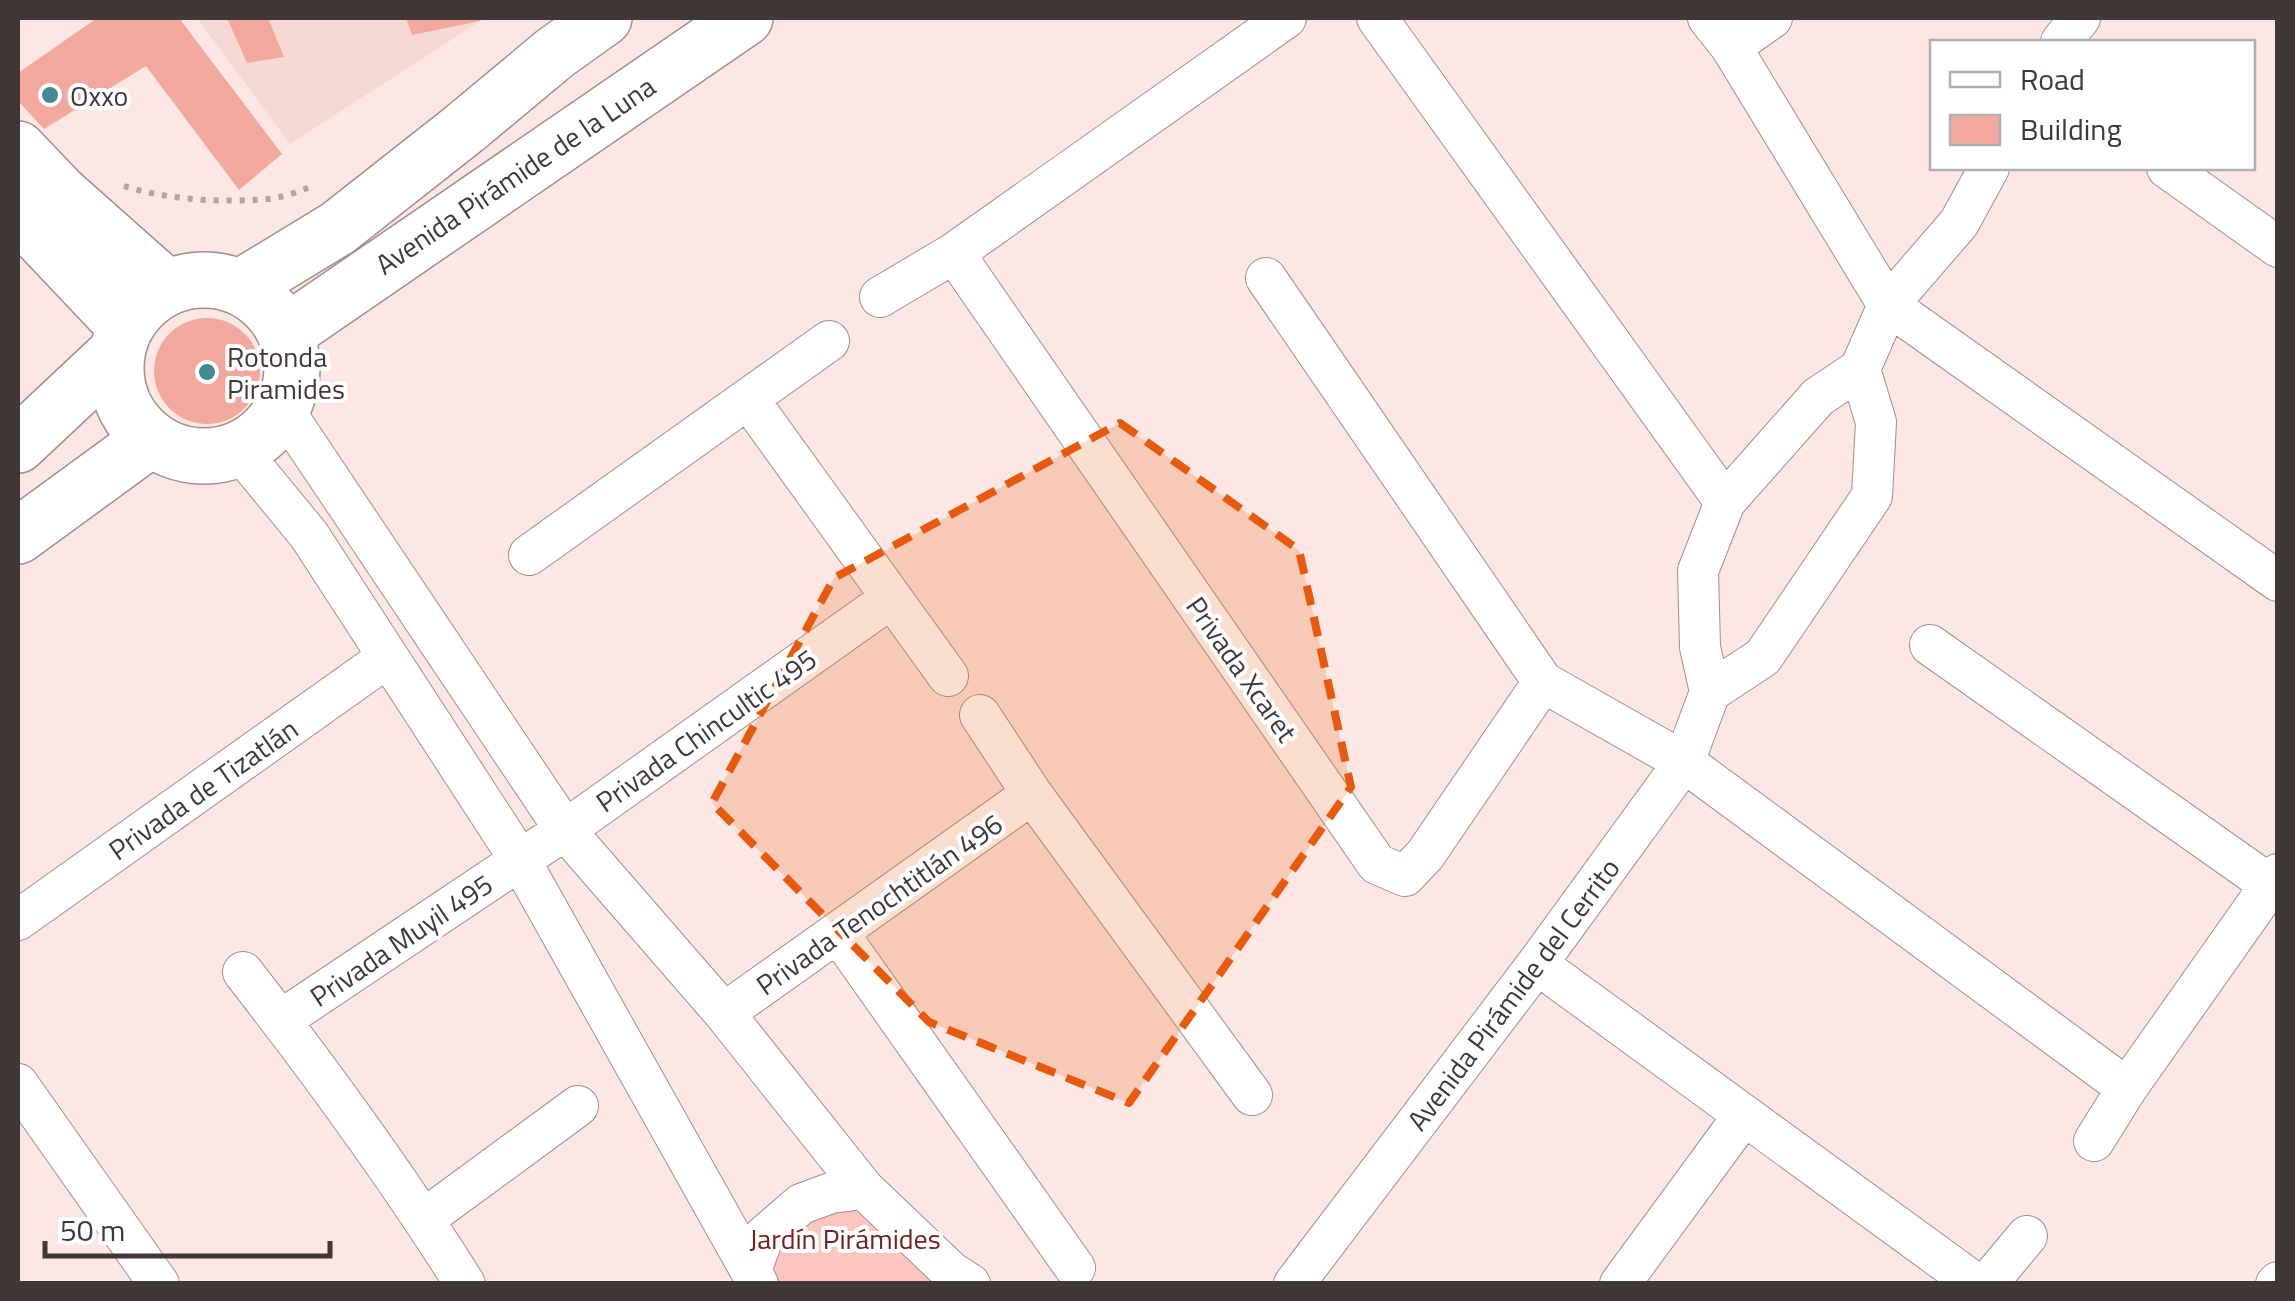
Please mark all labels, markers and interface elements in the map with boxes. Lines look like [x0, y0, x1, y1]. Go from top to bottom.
legend [1930, 40, 2255, 170]
text: Road [2020, 56, 2085, 102]
street label: Avenida Pirámide de la Luna [366, 65, 664, 285]
place label: Oxxo [70, 74, 128, 117]
marker: Oxxo [39, 84, 61, 106]
text: Building [2020, 106, 2122, 152]
place label: Rotonda Piramides [227, 335, 345, 410]
marker: Rotonda Piramides [196, 361, 218, 383]
street label: Privada Xcaret [1176, 587, 1308, 751]
street label: Privada Chincultic 495 [587, 638, 825, 822]
street label: Privada de Tizatlán [99, 707, 307, 871]
street label: Privada Tenochtitlán 496 [747, 802, 1011, 1006]
street label: Avenida Pirámide del Cerrito [1396, 849, 1630, 1139]
street label: Privada Muyil 495 [301, 863, 501, 1017]
scale bar [45, 1196, 330, 1258]
text: 50 m [60, 1207, 125, 1253]
park label: Jardín Pirámides [749, 1217, 941, 1260]

